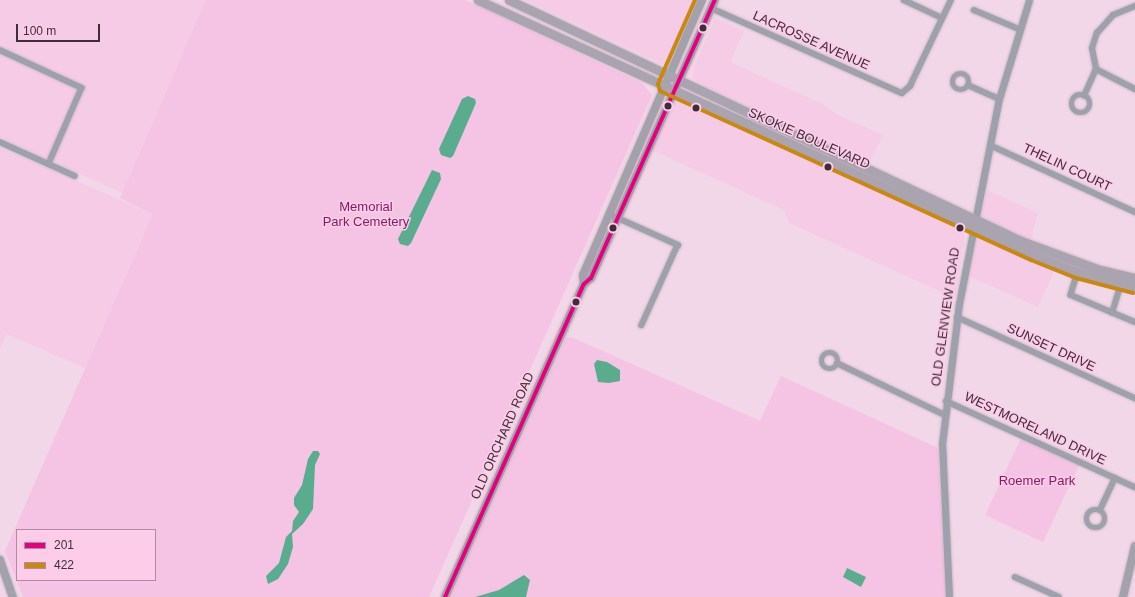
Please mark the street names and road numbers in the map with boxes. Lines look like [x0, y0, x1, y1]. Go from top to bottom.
street label: LACROSSE AVENUE [750, 8, 872, 74]
street label: SKOKIE BOULEVARD [746, 105, 872, 173]
street label: THELIN COURT [1020, 141, 1114, 195]
street label: OLD GLENVIEW ROAD [929, 247, 963, 387]
street label: SUNSET DRIVE [1004, 321, 1098, 375]
street label: OLD ORCHARD ROAD [468, 370, 538, 502]
street label: WESTMORELAND DRIVE [962, 389, 1108, 469]

